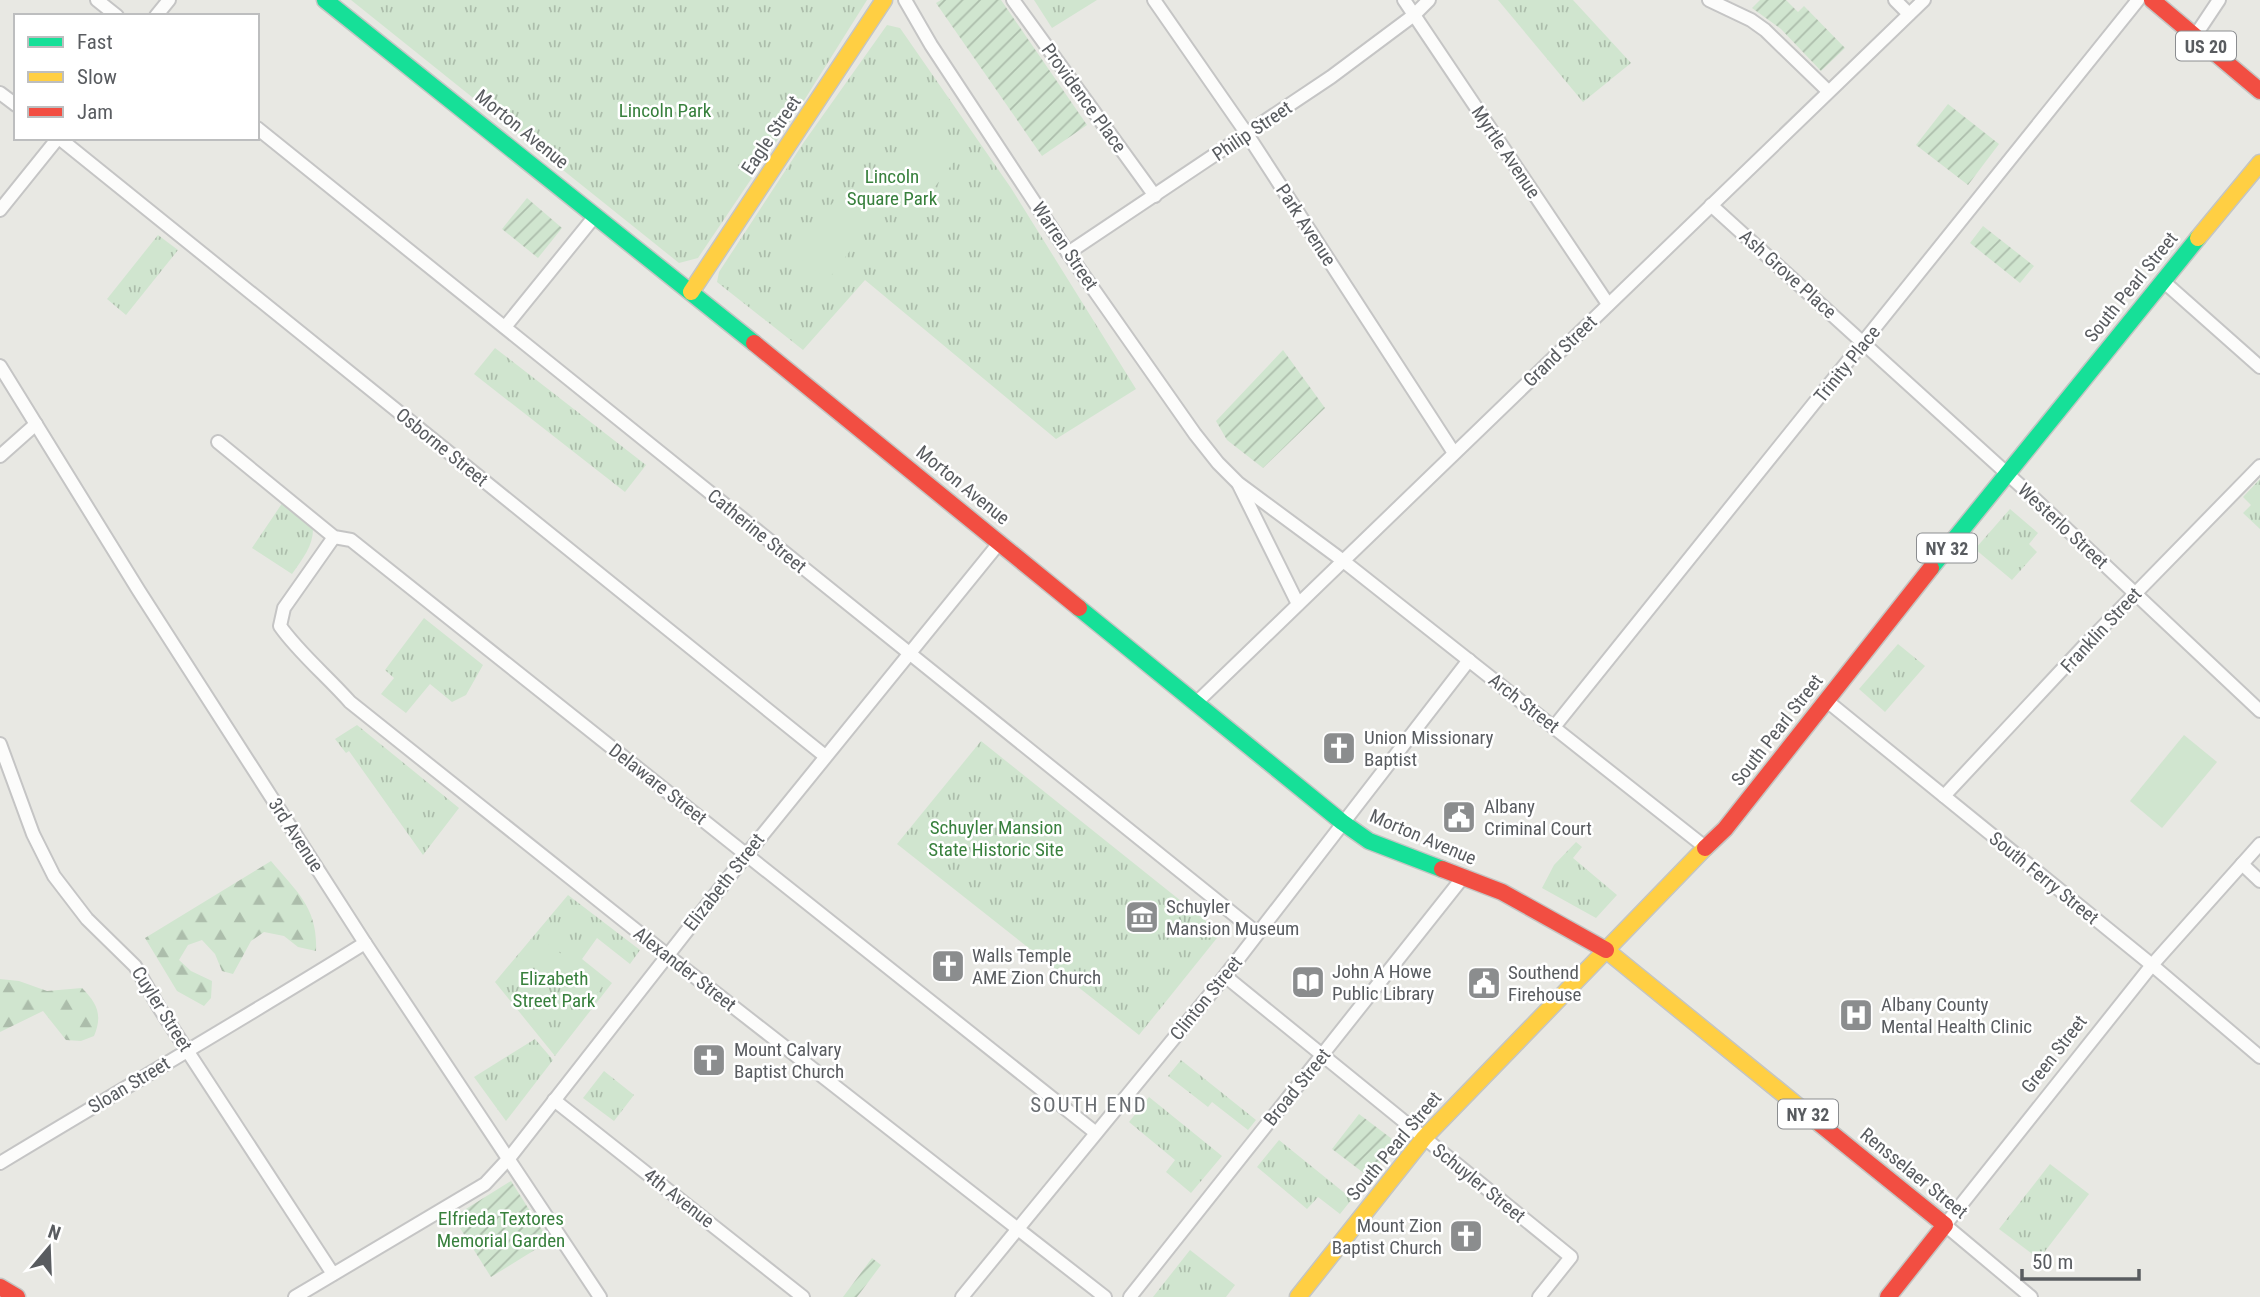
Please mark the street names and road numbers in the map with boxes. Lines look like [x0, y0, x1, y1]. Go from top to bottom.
road number: US 20 [2176, 32, 2236, 60]
street label: Providence Place [1037, 39, 1131, 157]
street label: Morton Avenue [471, 84, 573, 174]
street label: Eagle Street [736, 91, 806, 179]
street label: Philip Street [1208, 96, 1296, 166]
street label: Myrtle Avenue [1467, 101, 1545, 203]
street label: Park Avenue [1271, 180, 1341, 270]
street label: Warren Street [1027, 197, 1103, 295]
street label: Ash Grove Place [1735, 225, 1841, 324]
street label: South Pearl Street [2080, 227, 2182, 347]
street label: Grand Street [1518, 310, 1602, 392]
street label: Trinity Place [1809, 321, 1885, 407]
street label: Osborne Street [391, 403, 493, 491]
street label: Morton Avenue [912, 440, 1014, 530]
street label: Westerlo Street [2013, 478, 2113, 574]
street label: Catherine Street [703, 484, 811, 578]
road number: NY 32 [1917, 534, 1977, 562]
street label: Franklin Street [2056, 583, 2146, 677]
street label: Arch Street [1484, 668, 1564, 738]
street label: South Pearl Street [1726, 670, 1828, 790]
street label: Delaware Street [604, 739, 712, 829]
street label: 3rd Avenue [264, 794, 328, 876]
street label: Morton Avenue [1366, 804, 1480, 870]
street label: South Ferry Street [1985, 827, 2103, 929]
street label: Elizabeth Street [679, 829, 769, 935]
street label: Alexander Street [629, 922, 741, 1016]
street label: Clinton Street [1165, 951, 1247, 1045]
street label: Cuyler Street [127, 962, 197, 1056]
street label: Green Street [2016, 1010, 2092, 1098]
street label: Broad Street [1259, 1044, 1335, 1130]
street label: Sloan Street [84, 1052, 174, 1118]
street label: South Pearl Street [1342, 1087, 1446, 1205]
road number: NY 32 [1778, 1100, 1838, 1128]
street label: Rensselaer Street [1856, 1123, 1972, 1223]
street label: Schuyler Street [1428, 1139, 1530, 1227]
street label: 4th Avenue [639, 1163, 719, 1233]

